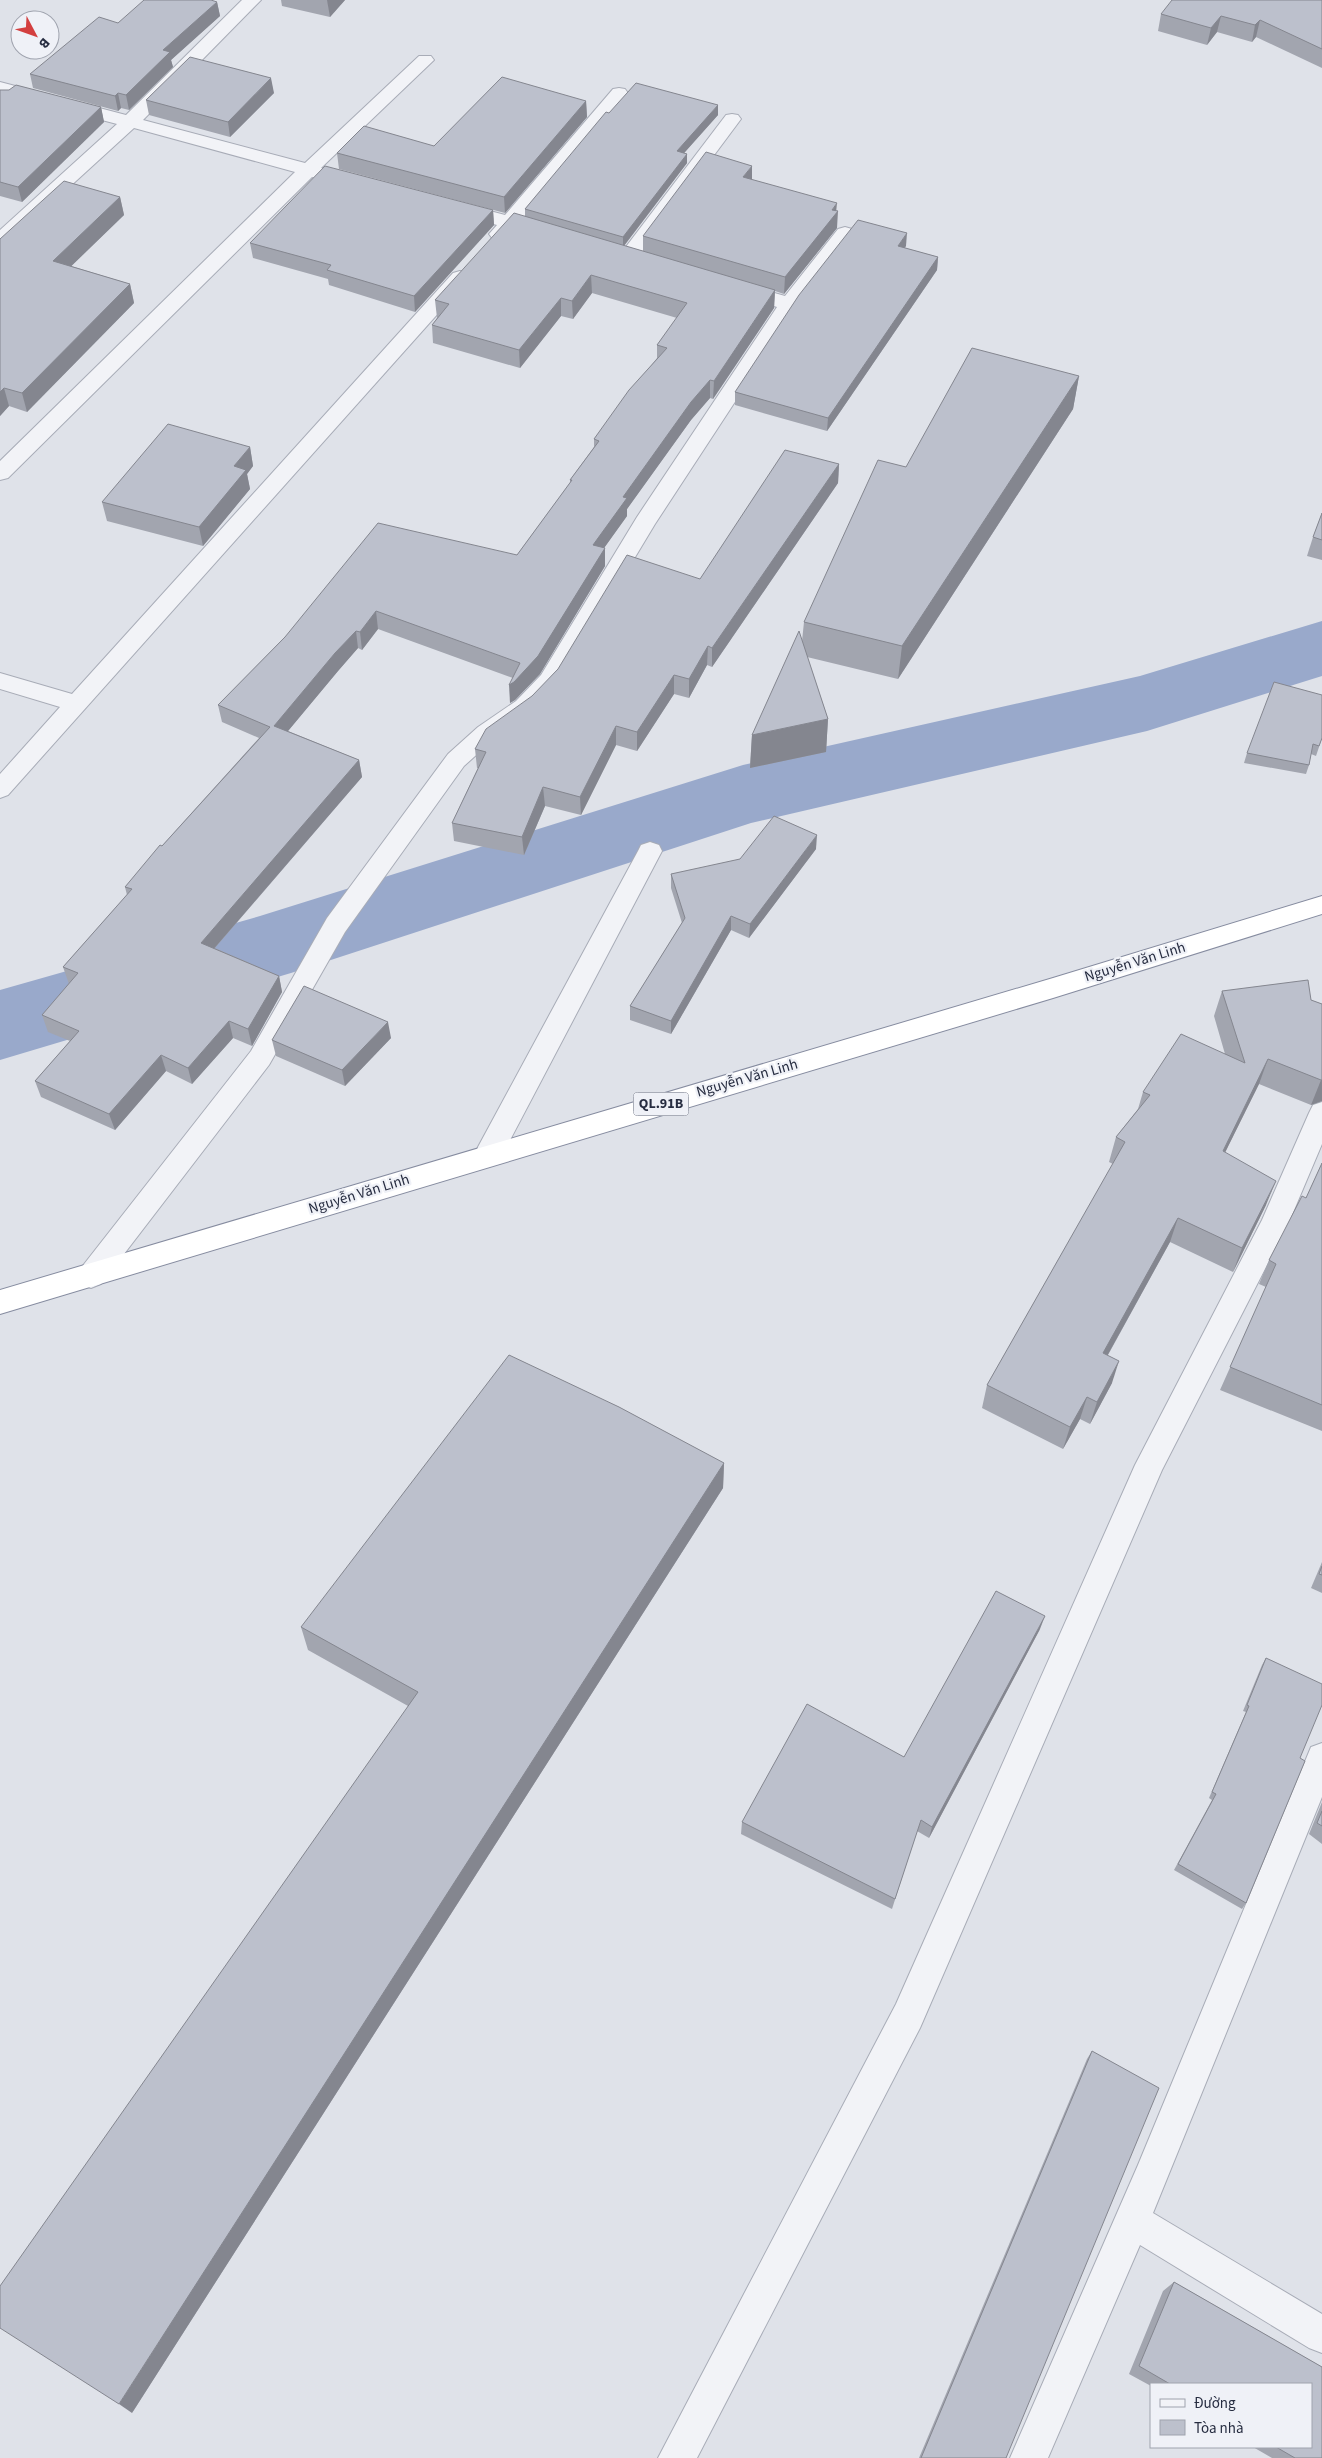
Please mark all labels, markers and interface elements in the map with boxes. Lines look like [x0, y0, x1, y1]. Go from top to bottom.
north arrow [10, 10, 60, 60]
text: B [33, 33, 54, 53]
street label: Nguyễn Văn Linh [1082, 937, 1188, 987]
street label: Nguyễn Văn Linh [694, 1054, 800, 1102]
road number: QL.91B [634, 1092, 688, 1116]
street label: Nguyễn Văn Linh [306, 1169, 412, 1219]
legend [1150, 2383, 1312, 2448]
text: Đường [1194, 2393, 1236, 2414]
text: Tòa nhà [1194, 2418, 1243, 2439]

